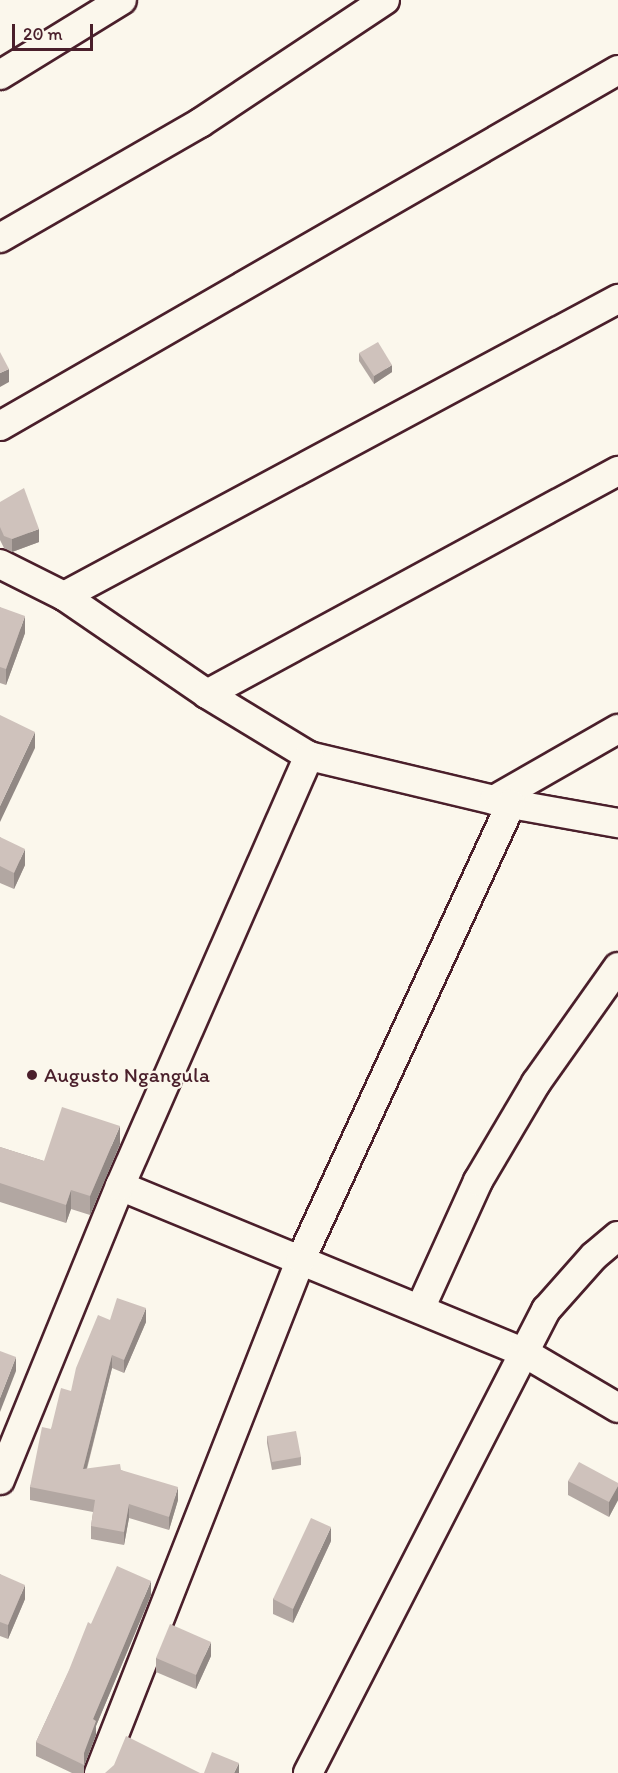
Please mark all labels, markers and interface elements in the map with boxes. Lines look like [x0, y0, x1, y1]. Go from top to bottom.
scale bar [15, 12, 96, 50]
text: 20 m [23, 23, 63, 45]
place label: Augusto Ngangula [44, 1062, 210, 1088]
marker: Augusto Ngangula [25, 1068, 39, 1082]

